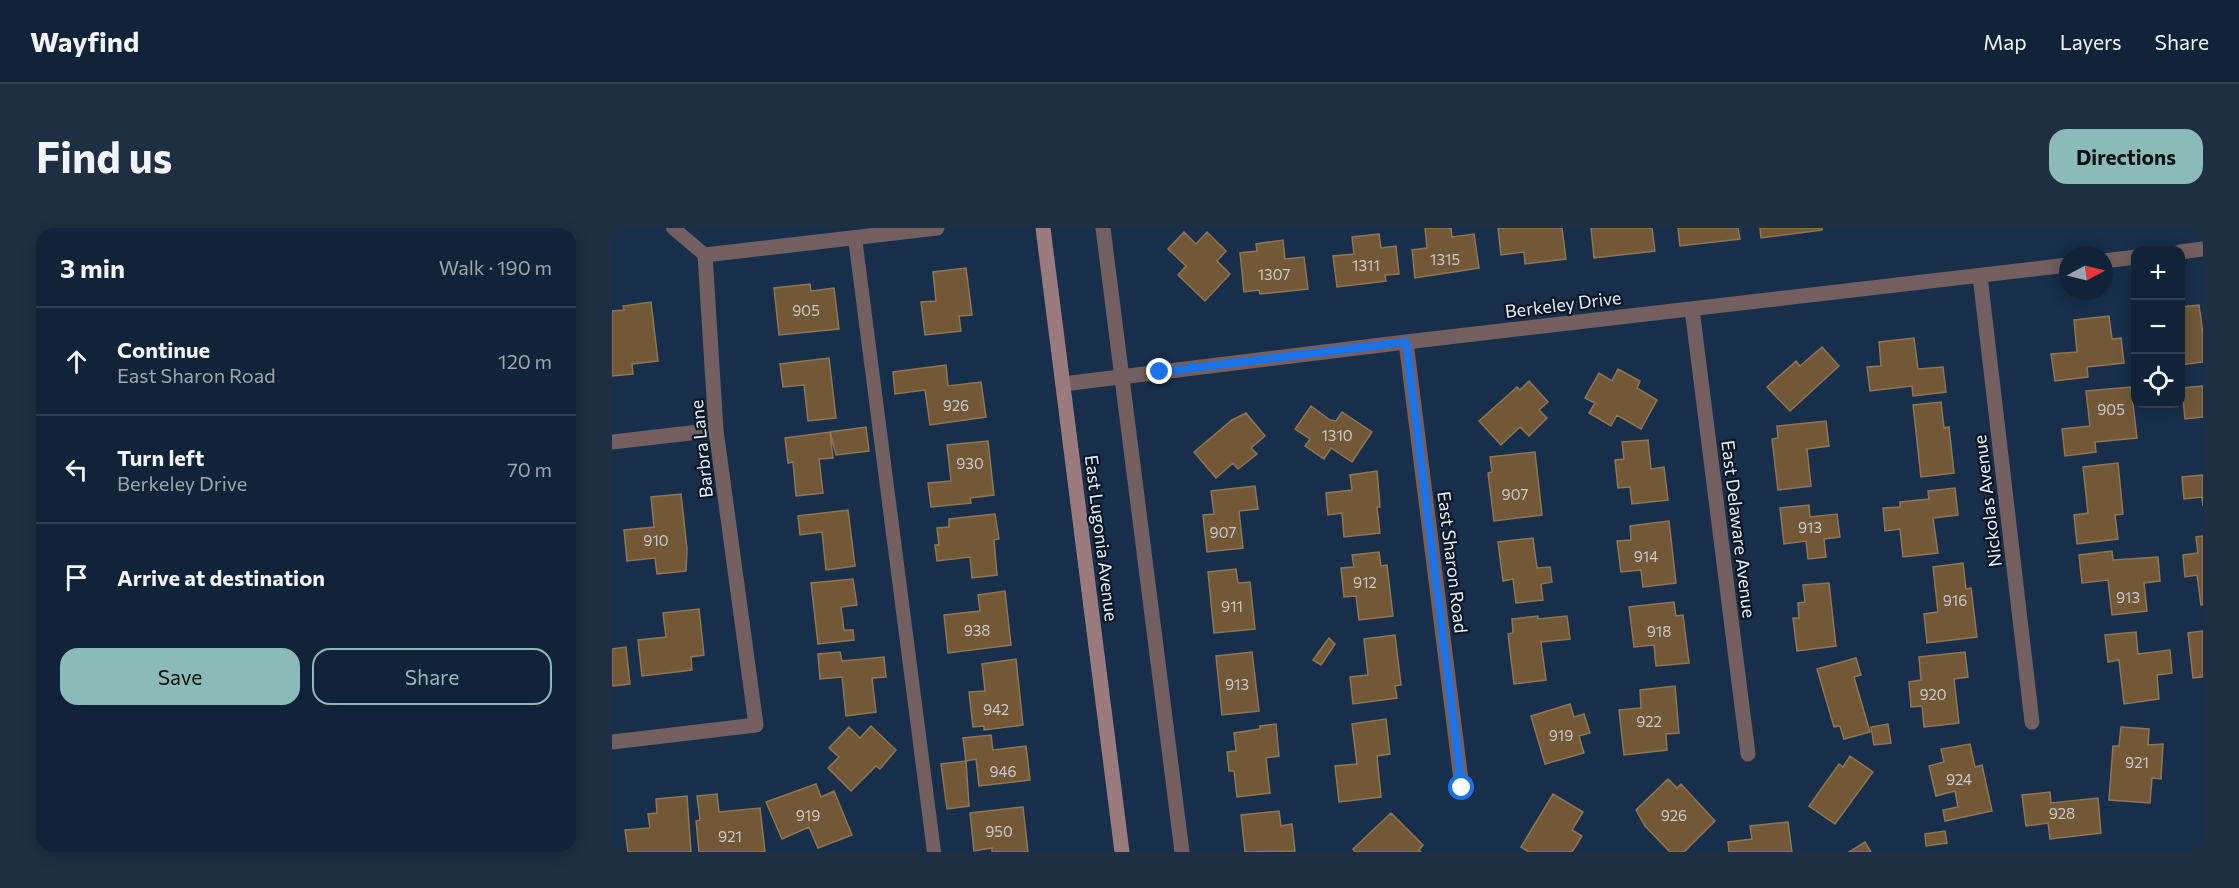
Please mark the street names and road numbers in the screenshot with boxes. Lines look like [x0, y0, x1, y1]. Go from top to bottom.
street label: Berkeley Drive [1503, 286, 1623, 322]
street label: Barbra Lane [685, 399, 717, 499]
street label: Nickolas Avenue [1968, 434, 2006, 568]
street label: East Delaware Avenue [1717, 439, 1761, 619]
street label: East Lugonia Avenue [1081, 454, 1123, 622]
street label: East Sharon Road [1433, 490, 1473, 634]

